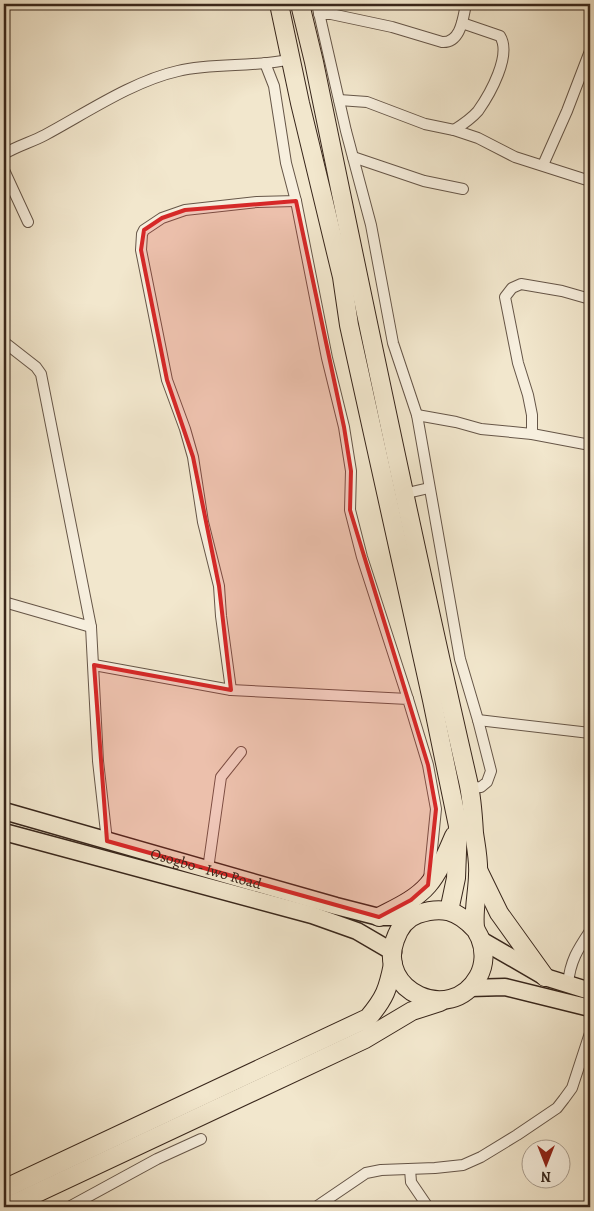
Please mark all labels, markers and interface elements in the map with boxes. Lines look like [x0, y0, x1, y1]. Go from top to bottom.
street label: Osogbo - Iwo Road [148, 843, 265, 894]
north arrow [522, 1138, 572, 1188]
text: N [541, 1167, 551, 1186]

